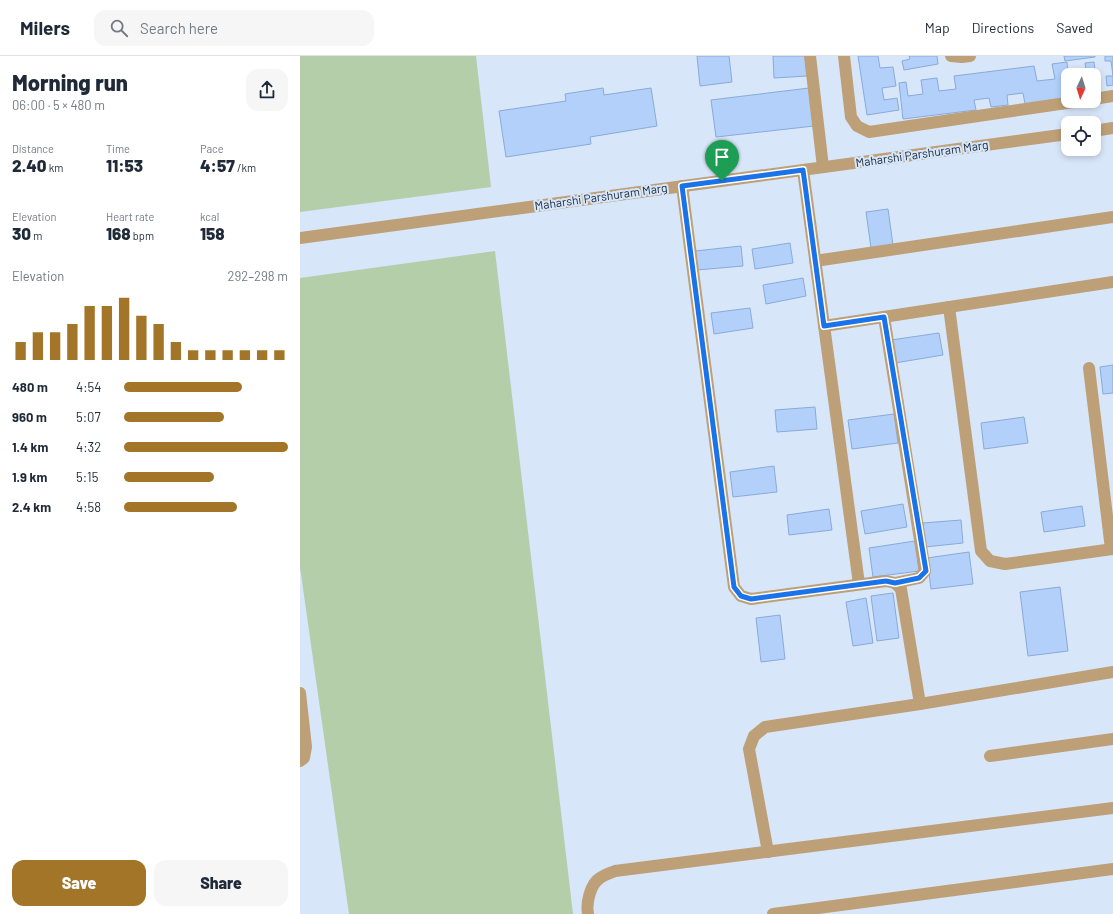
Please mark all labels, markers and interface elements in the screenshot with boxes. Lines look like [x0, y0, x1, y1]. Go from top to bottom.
search box [94, 10, 374, 46]
text: Milers [20, 16, 70, 39]
icon: search [108, 17, 130, 39]
text: Search here [140, 19, 218, 37]
text: Map [925, 19, 950, 36]
text: Directions [972, 19, 1034, 36]
text: Saved [1056, 19, 1093, 36]
north arrow [1061, 68, 1101, 108]
map controls [1061, 68, 1101, 156]
text: Morning run [12, 69, 128, 95]
button: share [246, 69, 288, 111]
text: 06:00 · 5 × 480 m [12, 97, 105, 113]
button: locate [1061, 116, 1101, 156]
street label: Maharshi Parshuram Marg [855, 137, 989, 169]
pin [705, 140, 739, 181]
text: Distance [12, 142, 54, 155]
text: Time [106, 142, 130, 155]
text: Pace [200, 142, 224, 155]
icon: arrive [711, 146, 733, 168]
text: 2.40 [12, 155, 47, 175]
text: 11:53 [106, 155, 143, 175]
text: 4:57 [200, 155, 235, 175]
text: km [47, 161, 63, 174]
text: /km [235, 161, 256, 174]
street label: Maharshi Parshuram Marg [534, 180, 668, 212]
text: Elevation [12, 210, 56, 223]
text: Heart rate [106, 210, 154, 223]
text: kcal [200, 210, 219, 223]
text: 30 [12, 223, 31, 243]
text: 168 [106, 223, 131, 243]
text: 158 [200, 223, 225, 243]
text: m [31, 229, 42, 242]
text: bpm [131, 229, 154, 242]
text: Elevation [12, 268, 64, 284]
text: 292–298 m [228, 268, 288, 284]
text: 480 m [12, 379, 48, 395]
text: 4:54 [76, 379, 101, 395]
text: 960 m [12, 409, 47, 425]
text: 5:07 [76, 409, 101, 425]
text: 1.4 km [12, 439, 48, 455]
text: 4:32 [76, 439, 101, 455]
text: 1.9 km [12, 469, 47, 485]
text: 5:15 [76, 469, 98, 485]
text: 2.4 km [12, 499, 51, 515]
text: 4:58 [76, 499, 101, 515]
button: Save [12, 860, 146, 906]
button: Share [154, 860, 288, 906]

